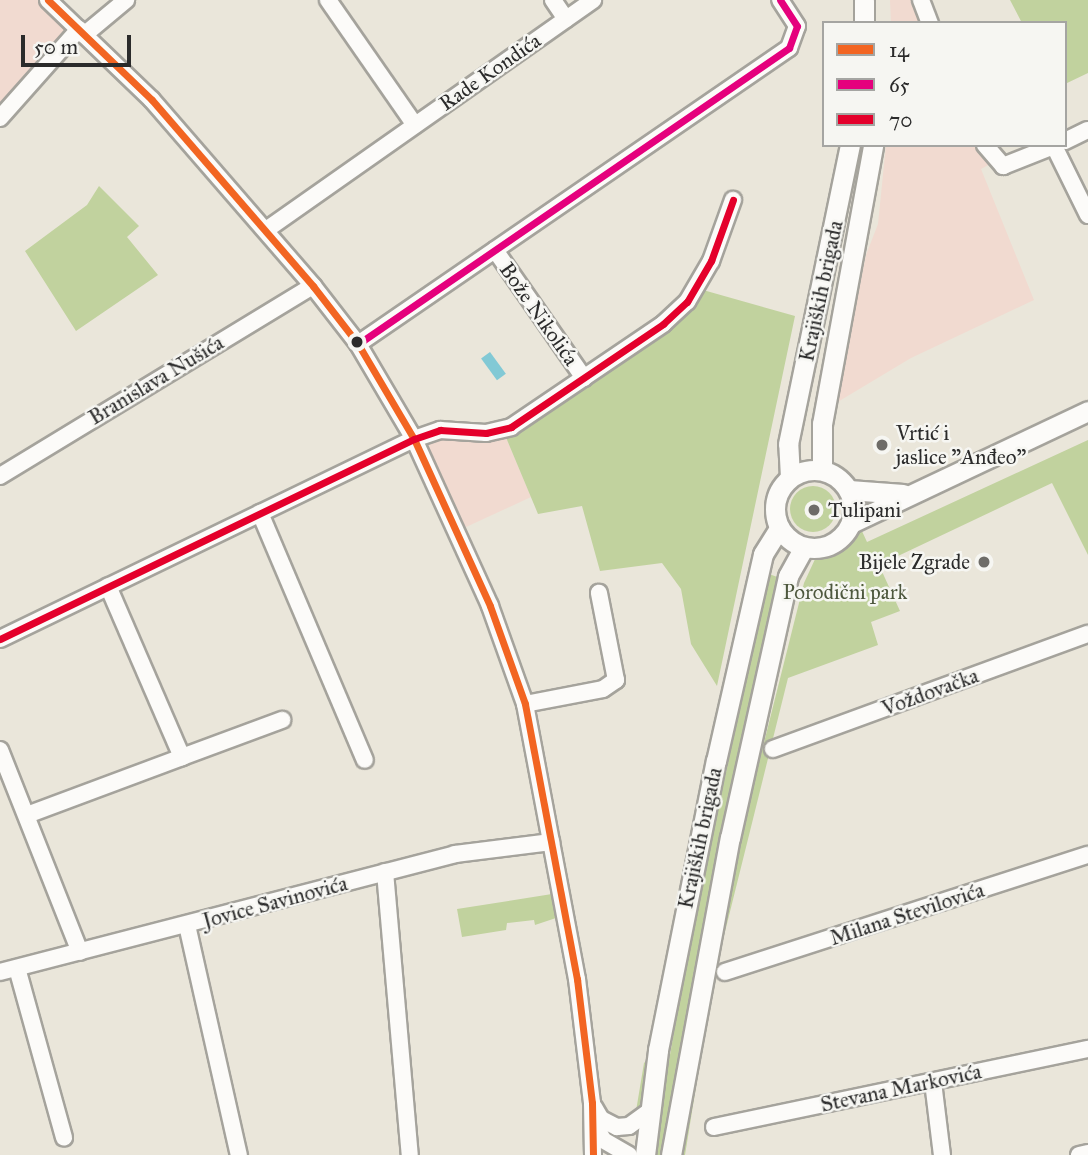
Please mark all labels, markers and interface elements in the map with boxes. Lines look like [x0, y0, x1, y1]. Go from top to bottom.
scale bar [24, 21, 135, 65]
legend [822, 21, 1067, 147]
street label: Rade Kondića [434, 28, 546, 116]
text: 50 m [34, 34, 78, 60]
text: 14 [889, 37, 909, 63]
text: 65 [889, 72, 910, 98]
text: 70 [889, 107, 912, 133]
street label: Krajiških brigada [794, 218, 848, 364]
street label: Bože Nikolića [494, 257, 584, 371]
street label: Branislava Nušića [84, 330, 228, 430]
unlabelled marker [350, 335, 364, 349]
place label: Vrtić i jaslice "Anđeo" [896, 420, 1026, 470]
marker: Vrtić i jaslice "Anđeo" [874, 437, 890, 453]
place label: Tulipani [828, 497, 901, 523]
marker: Tulipani [806, 502, 822, 518]
place label: Bijele Zgrade [859, 549, 970, 575]
marker: Bijele Zgrade [976, 554, 992, 570]
park label: Porodični park [783, 579, 907, 605]
street label: Voždovačka [878, 663, 982, 721]
street label: Krajiških brigada [673, 765, 727, 911]
street label: Jovice Savinovića [200, 871, 350, 933]
street label: Milana Stevilovića [827, 877, 987, 951]
street label: Stevana Markovića [818, 1059, 984, 1117]

